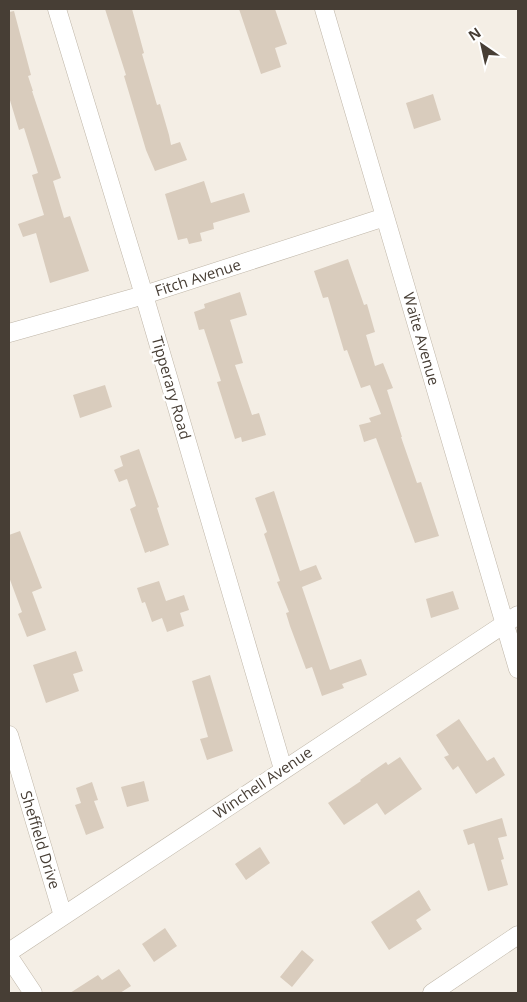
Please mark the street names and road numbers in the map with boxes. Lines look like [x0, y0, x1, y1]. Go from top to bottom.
street label: Fitch Avenue [152, 254, 243, 300]
street label: Waite Avenue [399, 290, 445, 388]
street label: Tipperary Road [148, 334, 196, 442]
street label: Winchell Avenue [209, 742, 316, 823]
street label: Sheffield Drive [17, 788, 65, 891]

